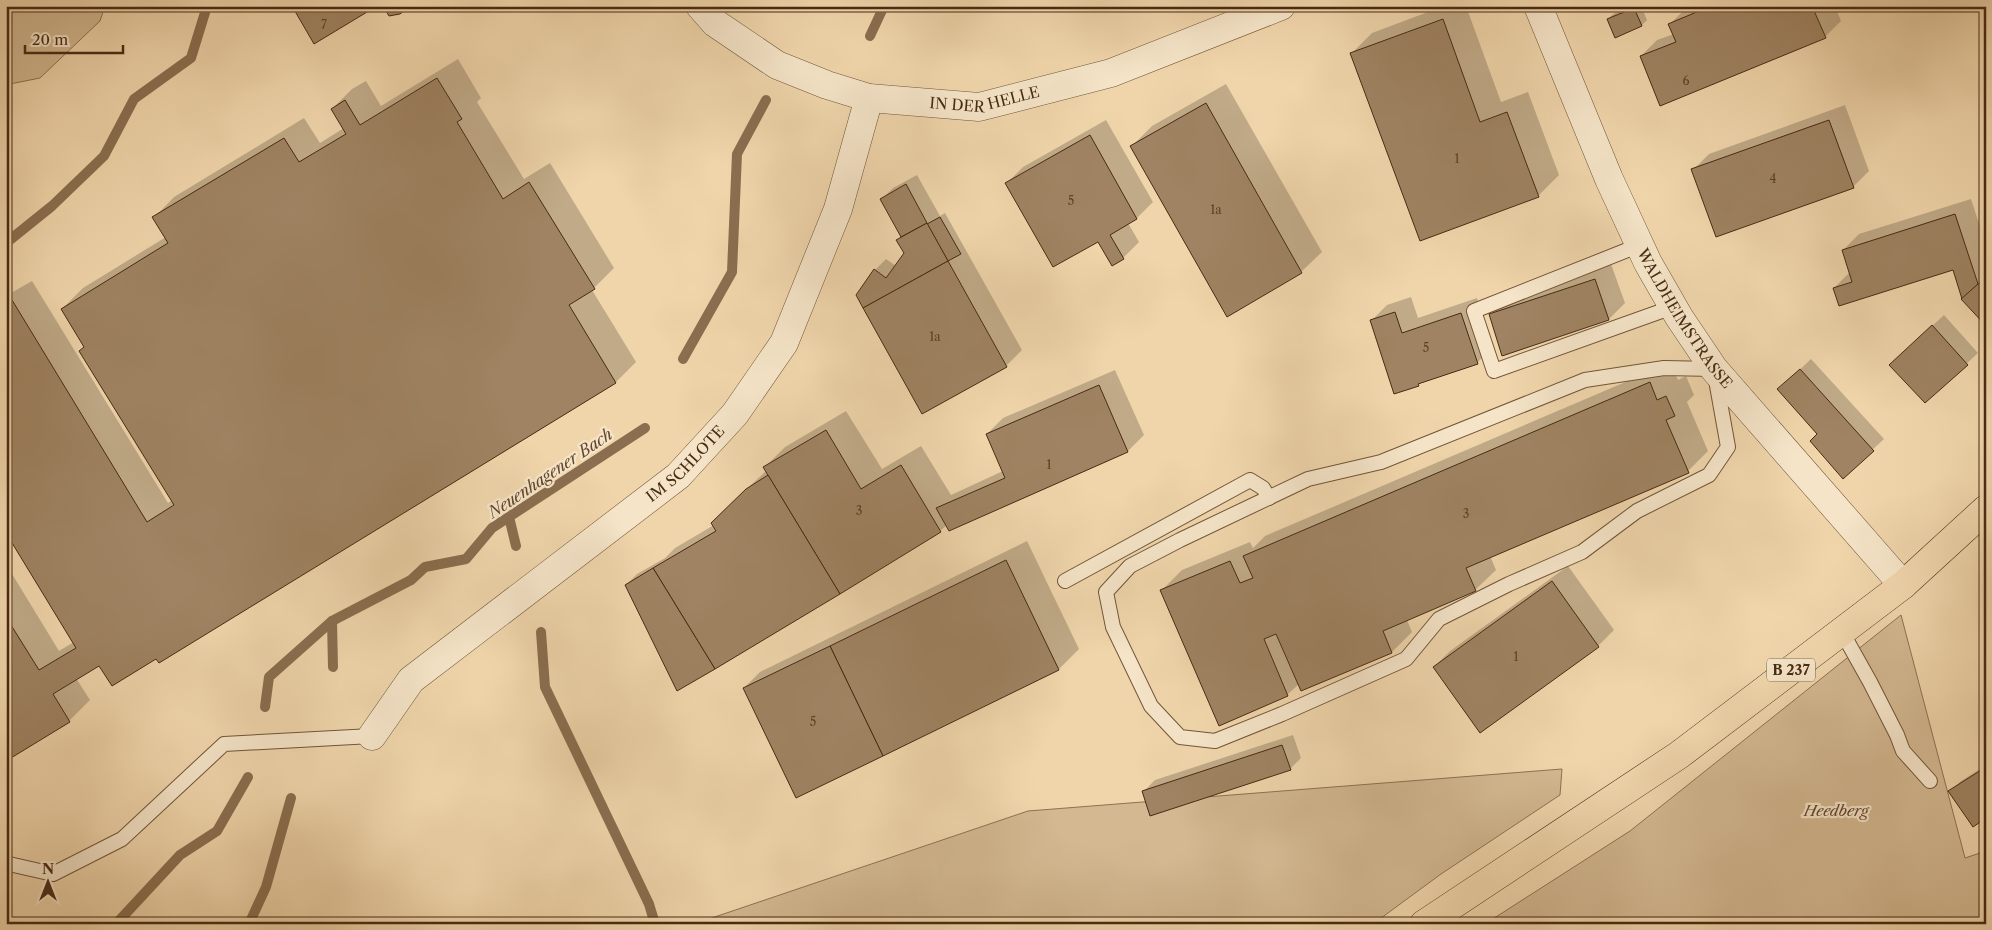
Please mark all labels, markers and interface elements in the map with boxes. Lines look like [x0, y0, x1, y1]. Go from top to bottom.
house number: 7 [321, 17, 327, 32]
scale bar [25, 22, 122, 54]
text: 20 m [32, 30, 68, 49]
house number: 6 [1682, 73, 1690, 88]
street label: IN DER HELLE [929, 82, 1042, 117]
house number: 1 [1454, 151, 1460, 166]
house number: 4 [1770, 171, 1777, 186]
house number: 5 [1068, 193, 1074, 208]
house number: 1a [1210, 202, 1222, 217]
street label: WALDHEIMSTRASSE [1633, 244, 1737, 392]
house number: 1a [929, 329, 941, 344]
house number: 5 [1423, 340, 1429, 355]
street label: IM SCHLOTE [642, 422, 728, 506]
water label: Neuenhagener Bach [482, 424, 616, 523]
house number: 1 [1046, 457, 1052, 472]
house number: 3 [856, 503, 862, 518]
house number: 3 [1463, 506, 1469, 521]
house number: 1 [1513, 649, 1519, 664]
road number: B 237 [1767, 658, 1815, 682]
house number: 5 [810, 714, 816, 729]
park label: Heedberg [1803, 801, 1870, 820]
north arrow [22, 858, 72, 908]
text: N [42, 860, 54, 878]

